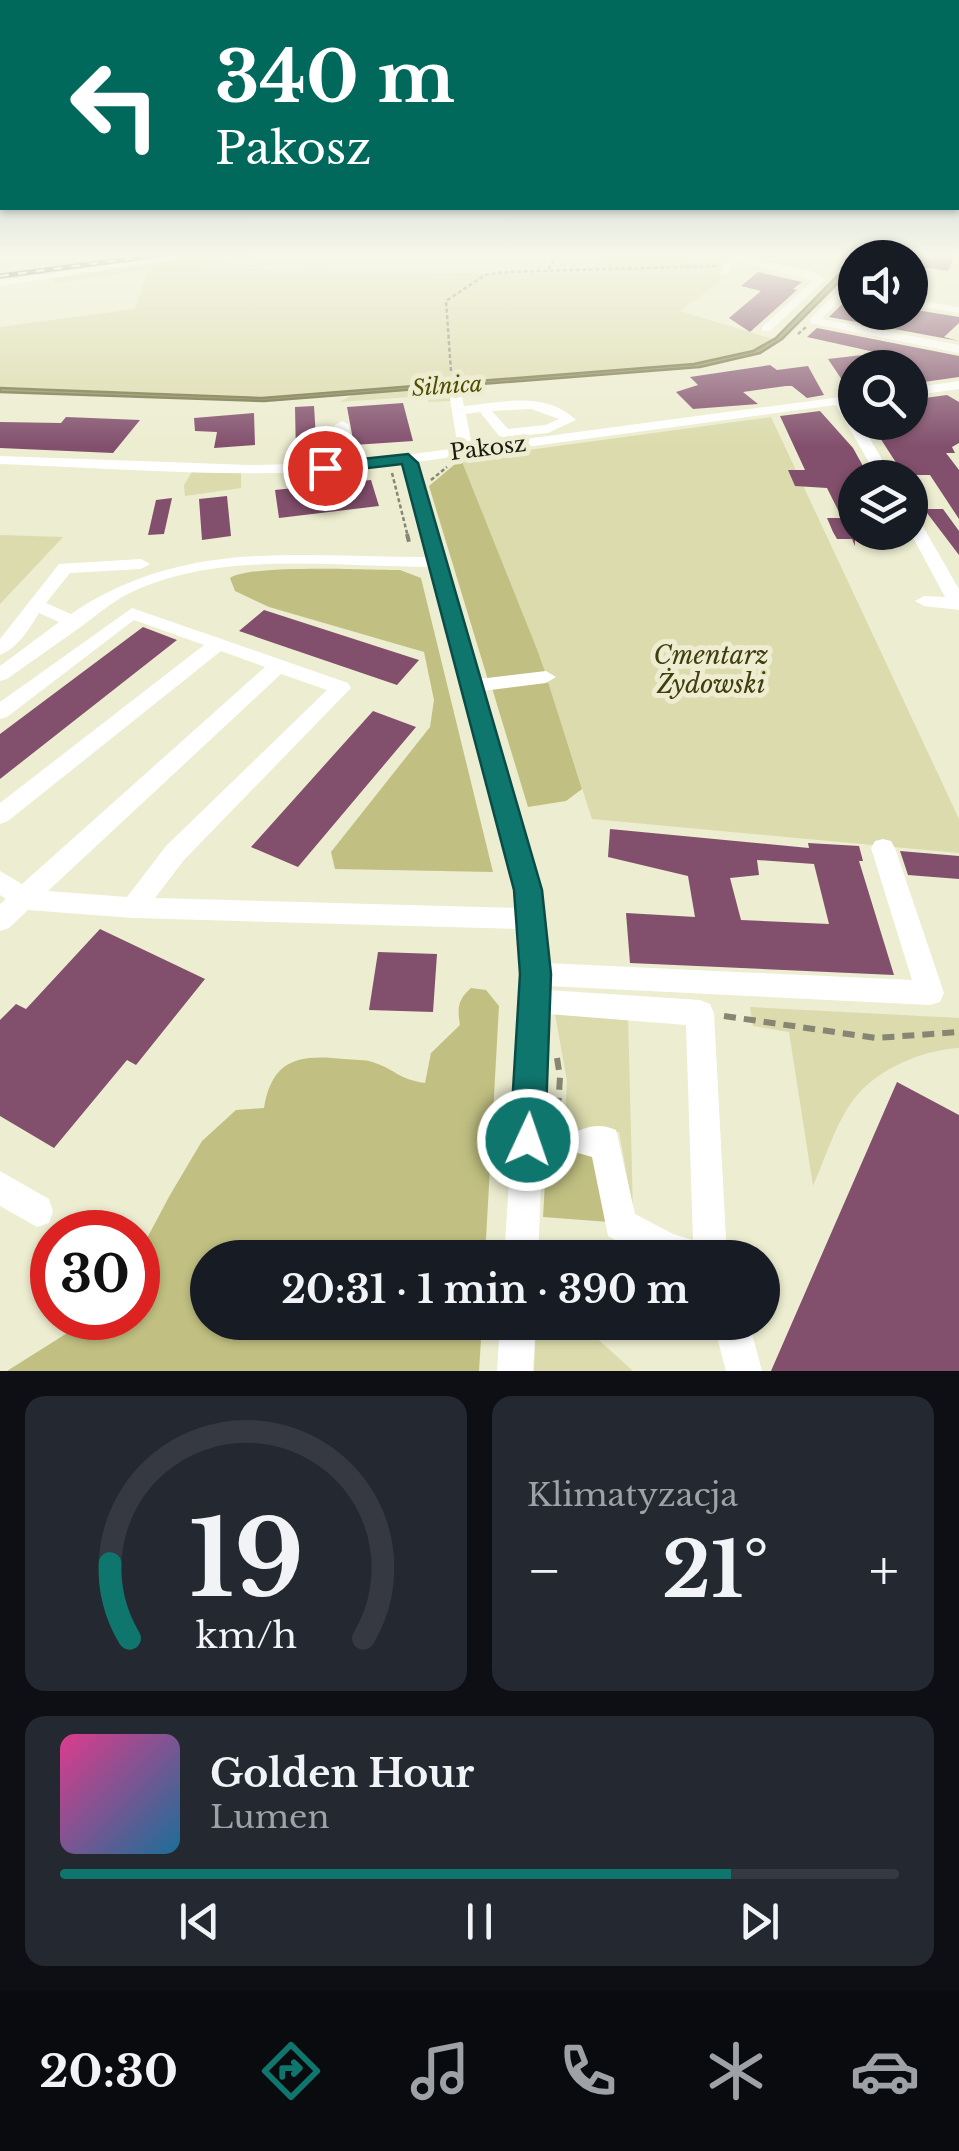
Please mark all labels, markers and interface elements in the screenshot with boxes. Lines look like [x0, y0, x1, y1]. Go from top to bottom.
text: 340 m [215, 34, 455, 121]
icon: left [50, 40, 180, 170]
text: Pakosz [215, 120, 371, 176]
map controls [838, 240, 928, 550]
button: sound [838, 240, 928, 330]
button: search [838, 350, 928, 440]
water label: Silnica [411, 370, 483, 402]
pin [283, 426, 368, 511]
street label: Pakosz [448, 430, 528, 466]
icon: arrive [298, 441, 353, 496]
button: layers [838, 460, 928, 550]
park label: Cmentarz Żydowski [654, 640, 768, 700]
position arrow [476, 1088, 580, 1192]
speed limit sign: 30 [30, 1210, 160, 1340]
text: 20:31 · 1 min · 390 m [281, 1266, 689, 1313]
text: Klimatyzacja [527, 1475, 738, 1515]
text: 19 [188, 1495, 304, 1624]
text: 21° [662, 1524, 769, 1617]
text: − [527, 1537, 562, 1605]
text: + [869, 1537, 899, 1605]
text: km/h [195, 1613, 297, 1658]
text: Golden Hour [210, 1750, 474, 1797]
text: Lumen [210, 1797, 329, 1837]
icon: previous [172, 1894, 227, 1949]
icon: pause [452, 1894, 507, 1949]
icon: next [732, 1894, 787, 1949]
icon: directions [256, 2036, 326, 2106]
icon: music [405, 2036, 475, 2106]
icon: phone [553, 2036, 623, 2106]
icon: climate [701, 2036, 771, 2106]
icon: car [850, 2036, 920, 2106]
text: 20:30 [39, 2043, 178, 2099]

